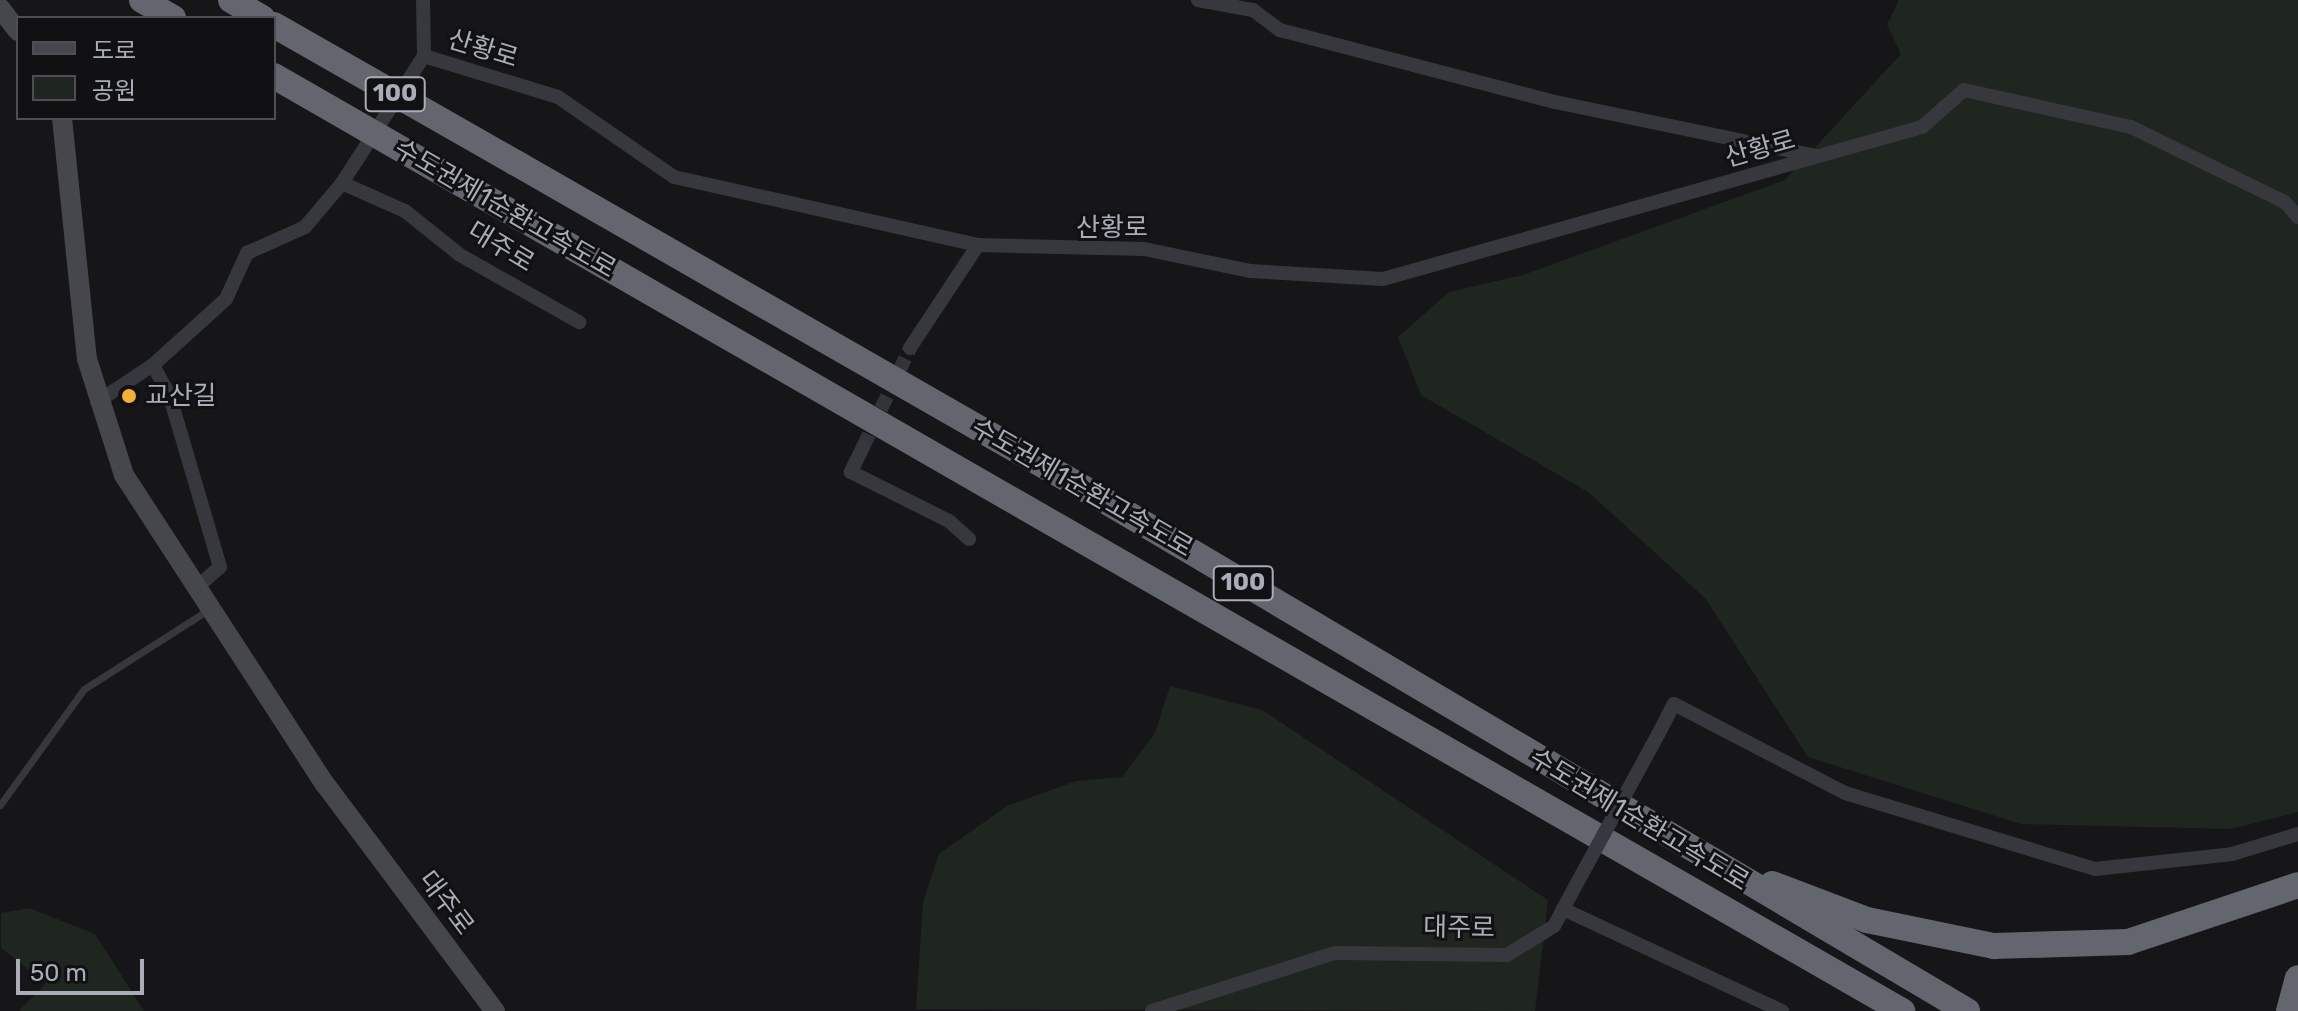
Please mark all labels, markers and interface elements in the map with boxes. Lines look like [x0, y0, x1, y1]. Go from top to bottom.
legend [16, 16, 276, 120]
street label: 산황로 [444, 24, 522, 74]
text: 도로 [92, 37, 136, 65]
road number: 100 [363, 74, 427, 114]
text: 공원 [92, 77, 136, 105]
street label: 산황로 [1721, 124, 1799, 174]
street label: 수도권제1순환고속도로 [389, 133, 621, 285]
street label: 산황로 [1076, 212, 1148, 244]
street label: 대주로 [462, 215, 540, 279]
place label: 교산길 [145, 380, 217, 412]
marker: 교산길 [120, 387, 138, 405]
street label: 수도권제1순환고속도로 [966, 412, 1198, 564]
road number: 100 [1211, 563, 1275, 603]
street label: 수도권제1순환고속도로 [1524, 742, 1754, 898]
street label: 대주로 [412, 865, 480, 941]
street label: 대주로 [1423, 912, 1495, 944]
scale bar [20, 943, 148, 993]
text: 50 m [30, 959, 87, 987]

